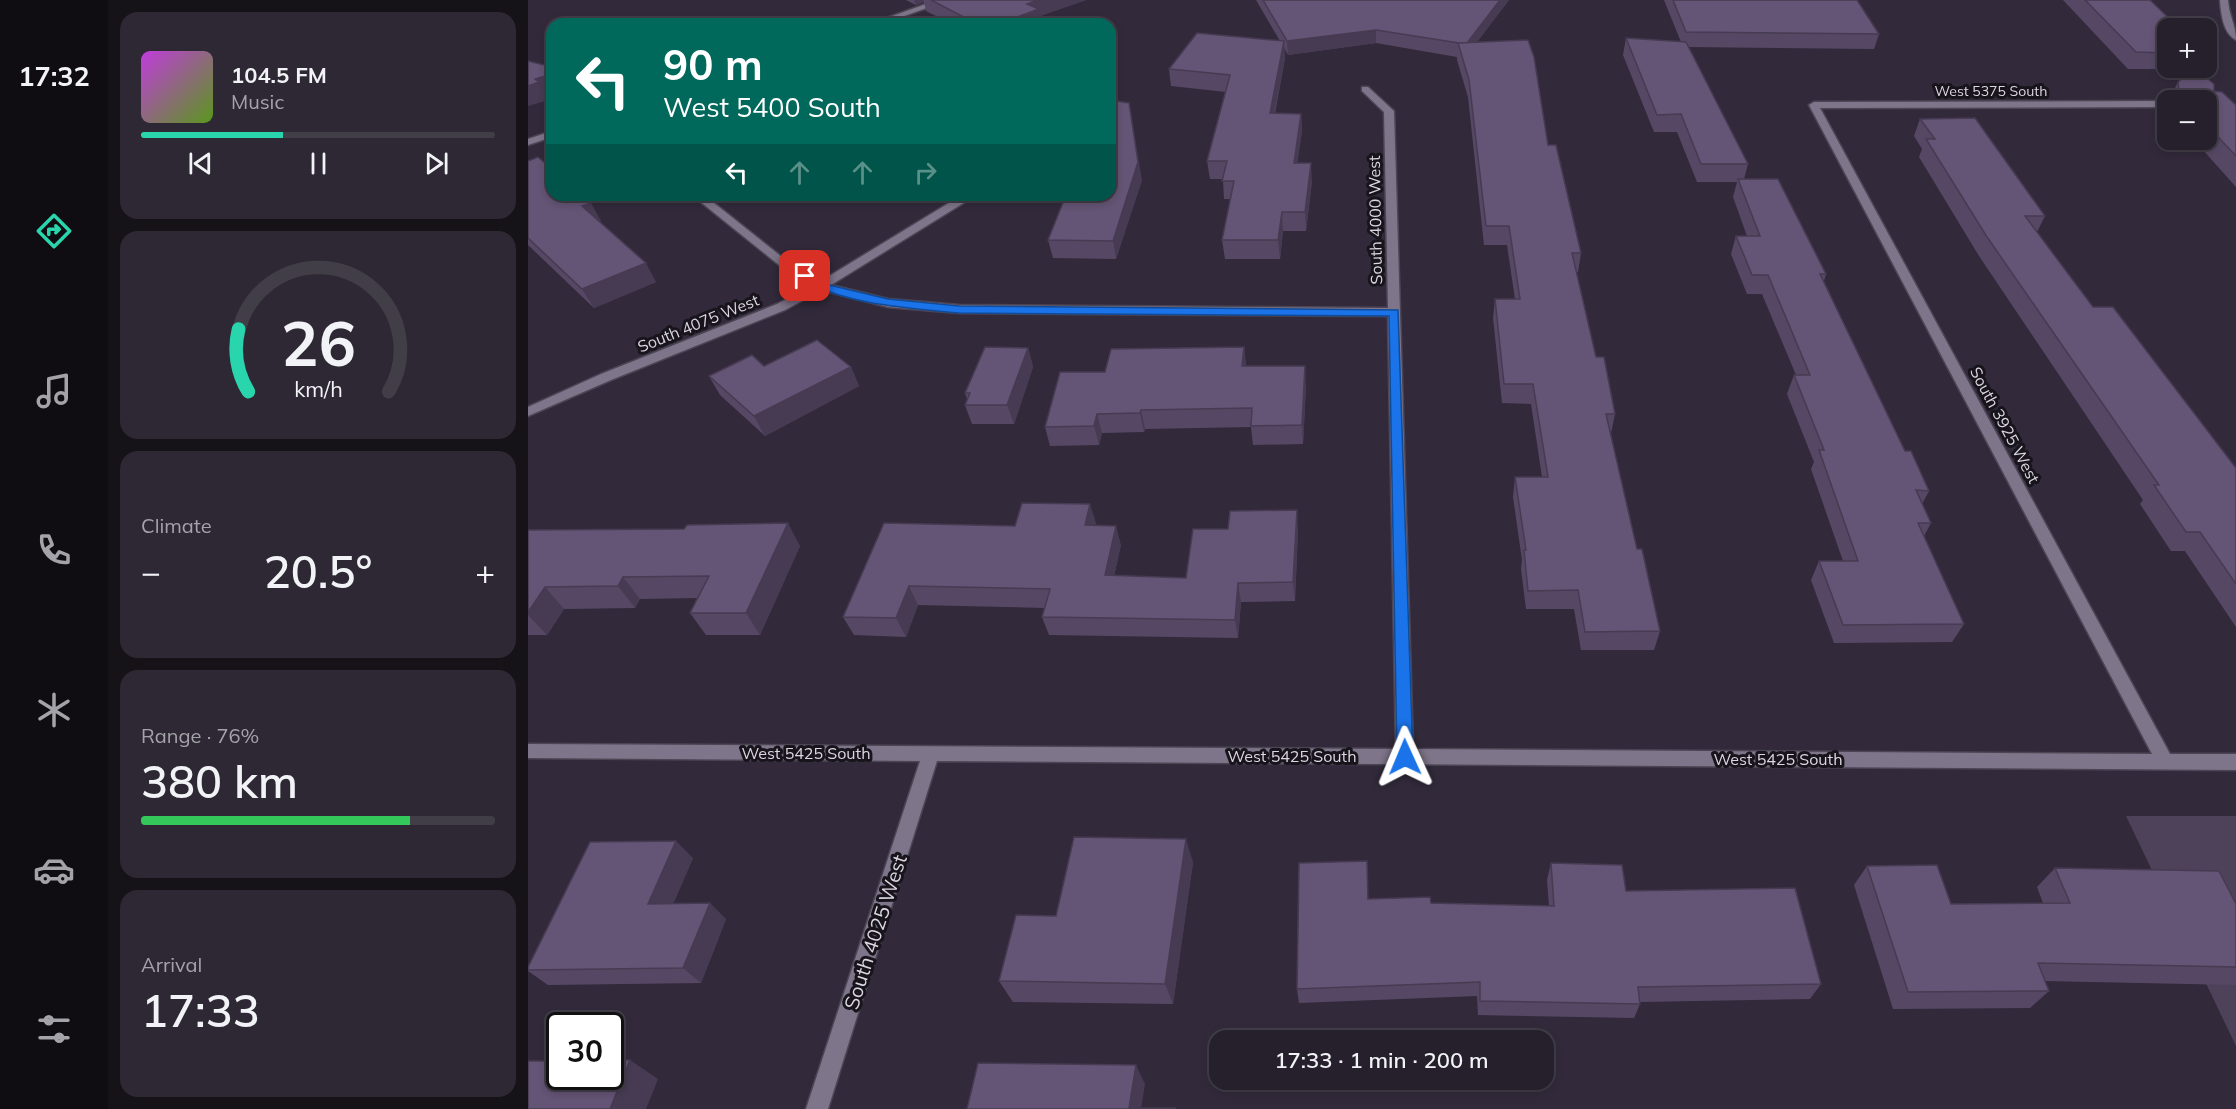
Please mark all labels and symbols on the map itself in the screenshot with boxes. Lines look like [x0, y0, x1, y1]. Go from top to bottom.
street label: West 5375 South [1935, 82, 2047, 100]
street label: South 4000 West [1364, 155, 1386, 285]
pin [779, 250, 830, 301]
street label: South 4075 West [634, 289, 762, 356]
street label: South 3925 West [1966, 363, 2044, 487]
position arrow [1373, 725, 1437, 789]
street label: West 5425 South [741, 743, 871, 763]
street label: West 5425 South [1227, 746, 1357, 766]
street label: West 5425 South [1713, 749, 1843, 769]
street label: South 4025 West [838, 851, 912, 1013]
speed limit sign: 30 [546, 1012, 624, 1090]

